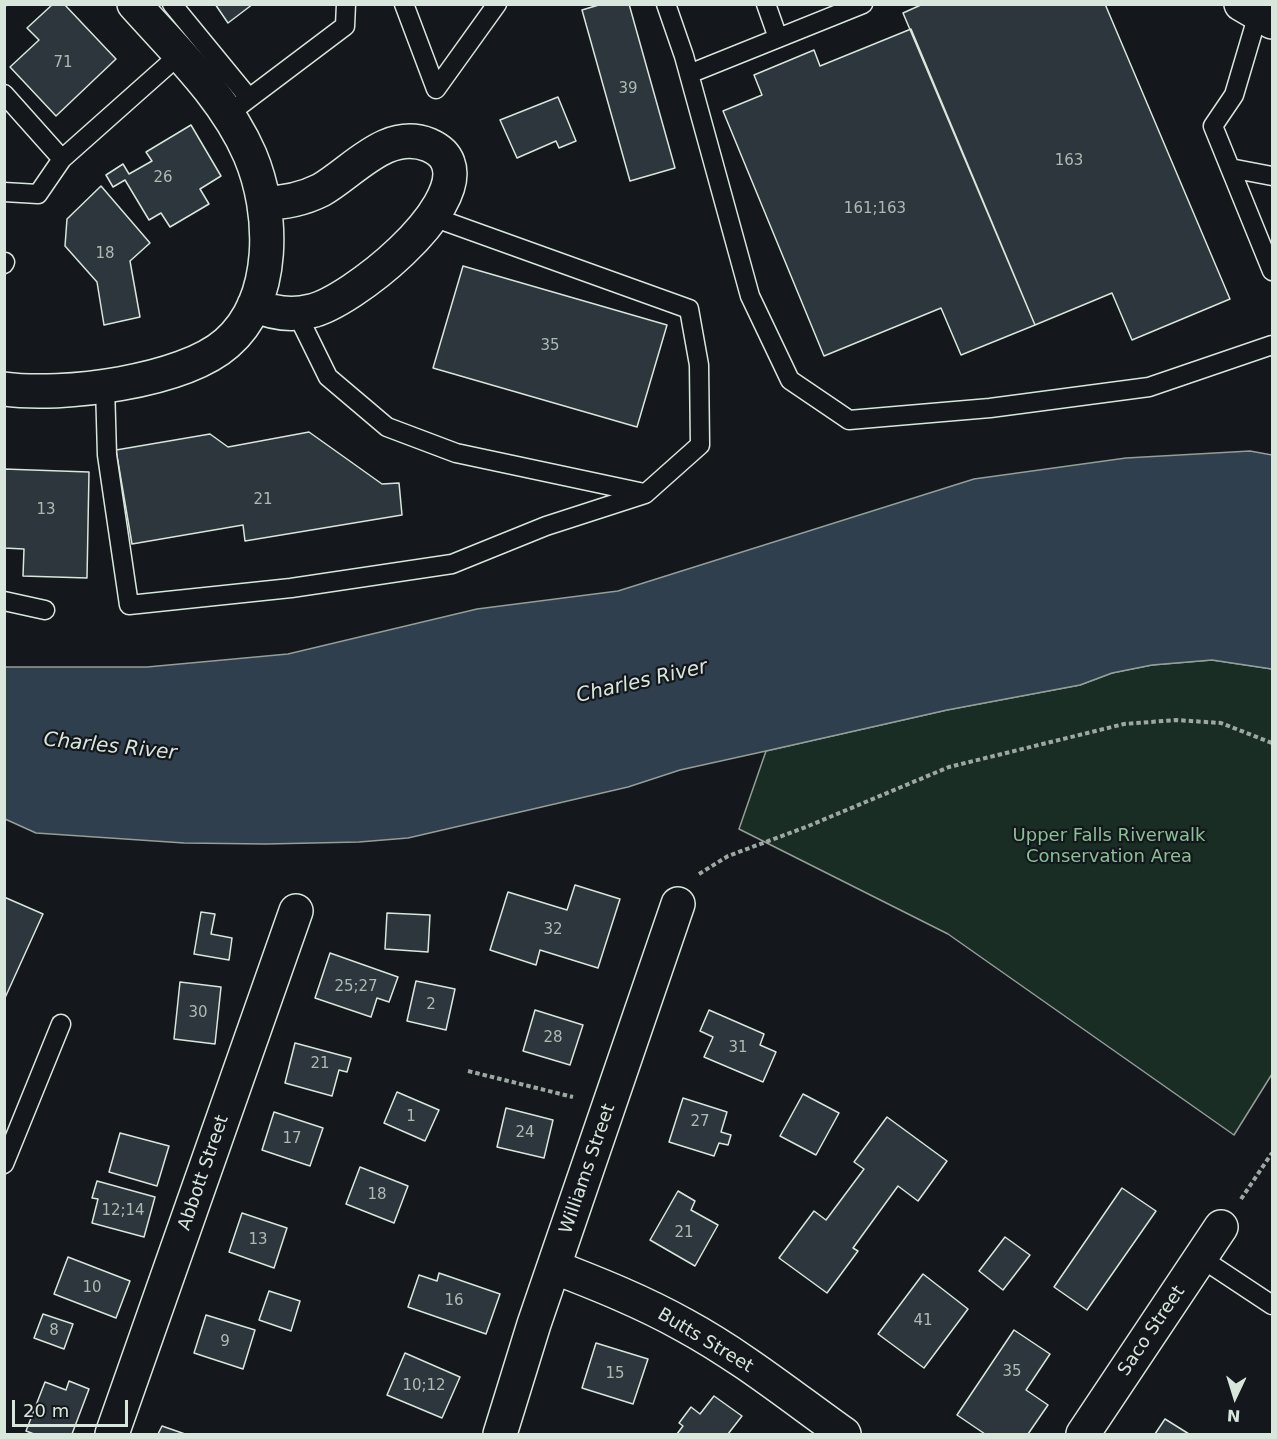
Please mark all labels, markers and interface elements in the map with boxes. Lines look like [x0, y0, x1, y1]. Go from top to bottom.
house number: 71 [53, 54, 73, 72]
house number: 39 [618, 80, 638, 98]
house number: 163 [1055, 152, 1083, 170]
house number: 26 [153, 169, 173, 187]
house number: 161;163 [844, 200, 906, 218]
house number: 18 [95, 245, 115, 263]
house number: 35 [540, 337, 560, 355]
house number: 21 [253, 491, 273, 509]
house number: 13 [36, 501, 56, 519]
water label: Charles River [574, 655, 710, 709]
water label: Charles River [42, 728, 178, 766]
park label: Upper Falls Riverwalk Conservation Area [1013, 825, 1205, 868]
house number: 32 [543, 921, 563, 939]
house number: 25;27 [334, 978, 378, 996]
house number: 2 [426, 996, 436, 1014]
house number: 30 [188, 1004, 208, 1022]
house number: 28 [543, 1029, 563, 1047]
house number: 31 [728, 1039, 748, 1057]
house number: 21 [310, 1055, 330, 1073]
street label: Williams Street [556, 1101, 620, 1237]
house number: 1 [406, 1108, 416, 1126]
street label: Abbott Street [174, 1112, 234, 1234]
house number: 27 [690, 1113, 710, 1131]
house number: 24 [515, 1124, 535, 1142]
house number: 17 [282, 1130, 302, 1148]
house number: 18 [367, 1186, 387, 1204]
house number: 12;14 [101, 1202, 145, 1220]
house number: 21 [674, 1224, 694, 1242]
house number: 13 [248, 1231, 268, 1249]
house number: 10 [82, 1279, 102, 1297]
street label: Saco Street [1114, 1282, 1190, 1380]
house number: 16 [444, 1292, 464, 1310]
street label: Butts Street [653, 1304, 757, 1378]
house number: 41 [913, 1312, 933, 1330]
house number: 8 [49, 1322, 59, 1340]
house number: 9 [220, 1333, 230, 1351]
house number: 35 [1002, 1363, 1022, 1381]
house number: 15 [605, 1365, 625, 1383]
north arrow [1205, 1367, 1265, 1427]
house number: 10;12 [402, 1377, 446, 1395]
scale bar [15, 1388, 130, 1426]
text: 20 m [23, 1400, 69, 1421]
text: N [1226, 1406, 1241, 1425]

